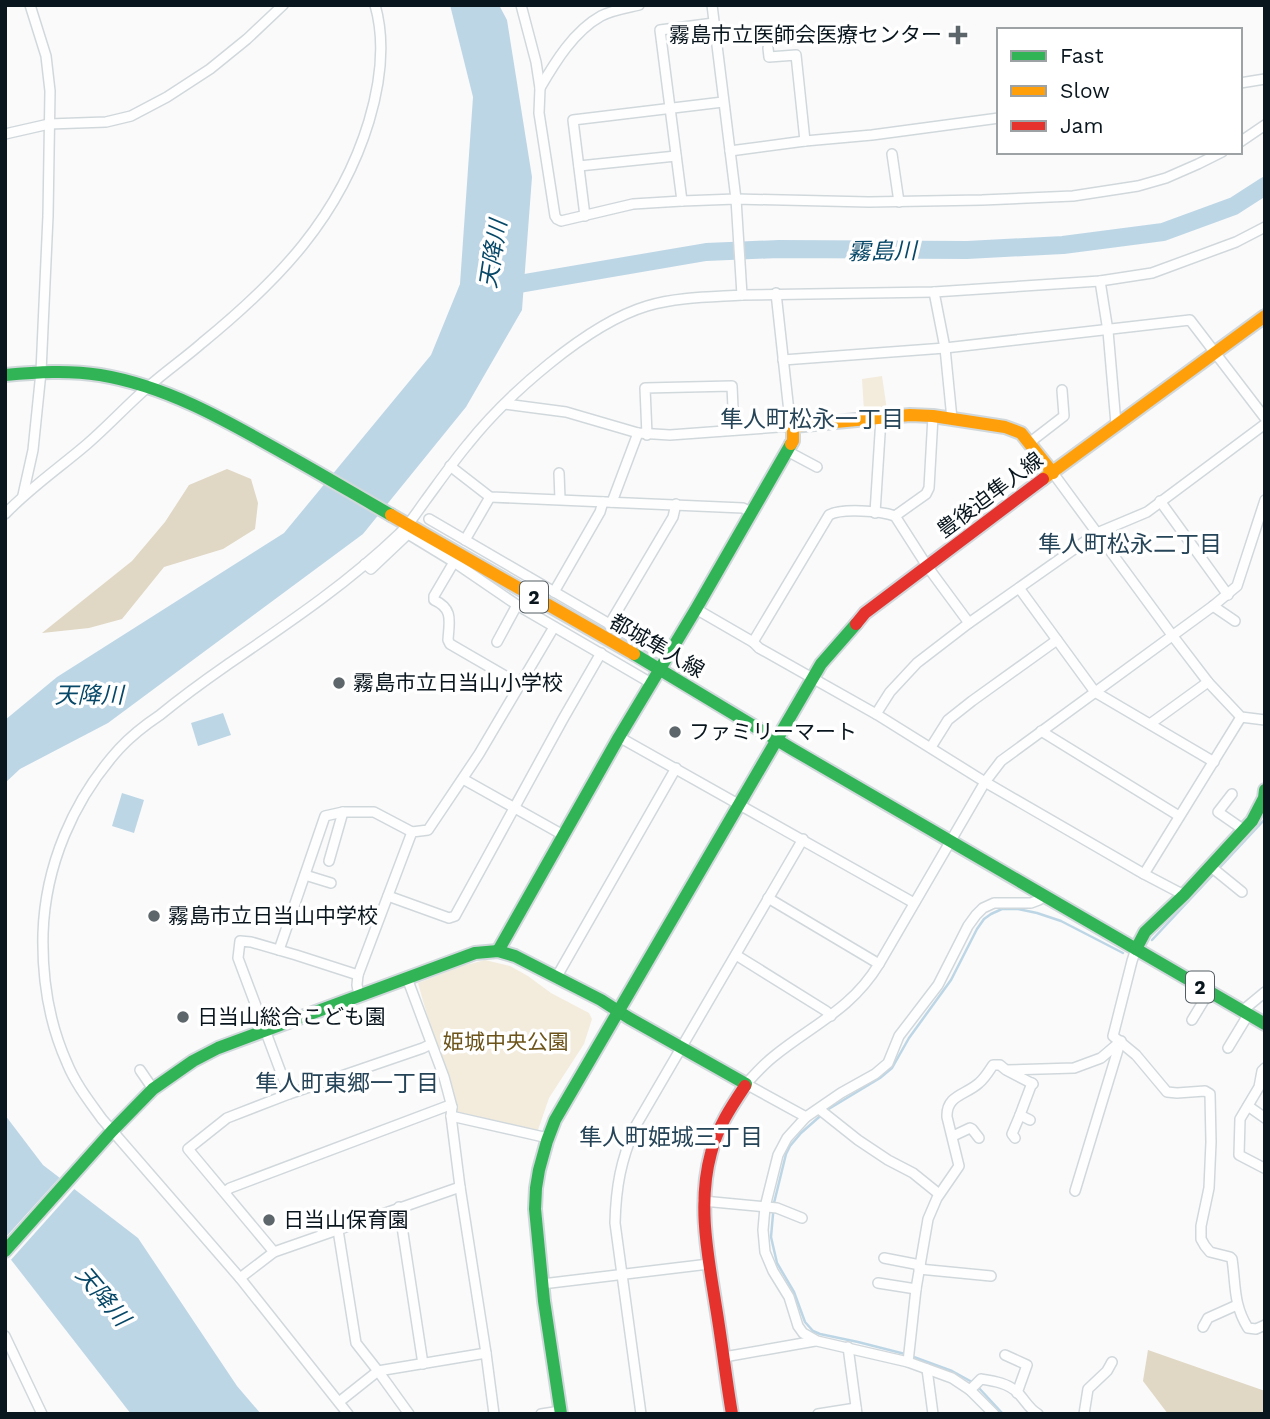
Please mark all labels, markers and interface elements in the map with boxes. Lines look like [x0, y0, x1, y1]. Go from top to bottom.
place label: 霧島市立医師会医療センター [669, 22, 942, 47]
marker: 霧島市立医師会医療センター [948, 25, 968, 45]
legend [997, 28, 1242, 154]
text: Fast [1060, 43, 1104, 68]
text: Slow [1060, 78, 1110, 103]
text: Jam [1060, 113, 1103, 138]
water label: 天降川 [475, 215, 513, 290]
water label: 霧島川 [847, 237, 920, 266]
district label: 隼人町松永一丁目 [720, 406, 904, 433]
street label: 豊後迫隼人線 [932, 447, 1048, 542]
district label: 隼人町松永二丁目 [1038, 531, 1222, 558]
road number: 2 [520, 582, 548, 612]
street label: 都城隼人線 [606, 608, 709, 683]
place label: 霧島市立日当山小学校 [353, 670, 563, 695]
marker: 霧島市立日当山小学校 [331, 675, 347, 691]
water label: 天降川 [55, 682, 127, 709]
place label: ファミリーマート [689, 719, 857, 744]
marker: ファミリーマート [667, 724, 683, 740]
place label: 霧島市立日当山中学校 [168, 903, 378, 928]
marker: 霧島市立日当山中学校 [146, 908, 162, 924]
road number: 2 [1186, 972, 1214, 1002]
place label: 日当山総合こども園 [197, 1004, 386, 1029]
marker: 日当山総合こども園 [175, 1009, 191, 1025]
park label: 姫城中央公園 [443, 1029, 569, 1054]
district label: 隼人町東郷一丁目 [255, 1070, 439, 1097]
district label: 隼人町姫城三丁目 [579, 1124, 763, 1151]
place label: 日当山保育園 [283, 1207, 409, 1232]
marker: 日当山保育園 [261, 1212, 277, 1228]
water label: 天降川 [70, 1261, 137, 1334]

